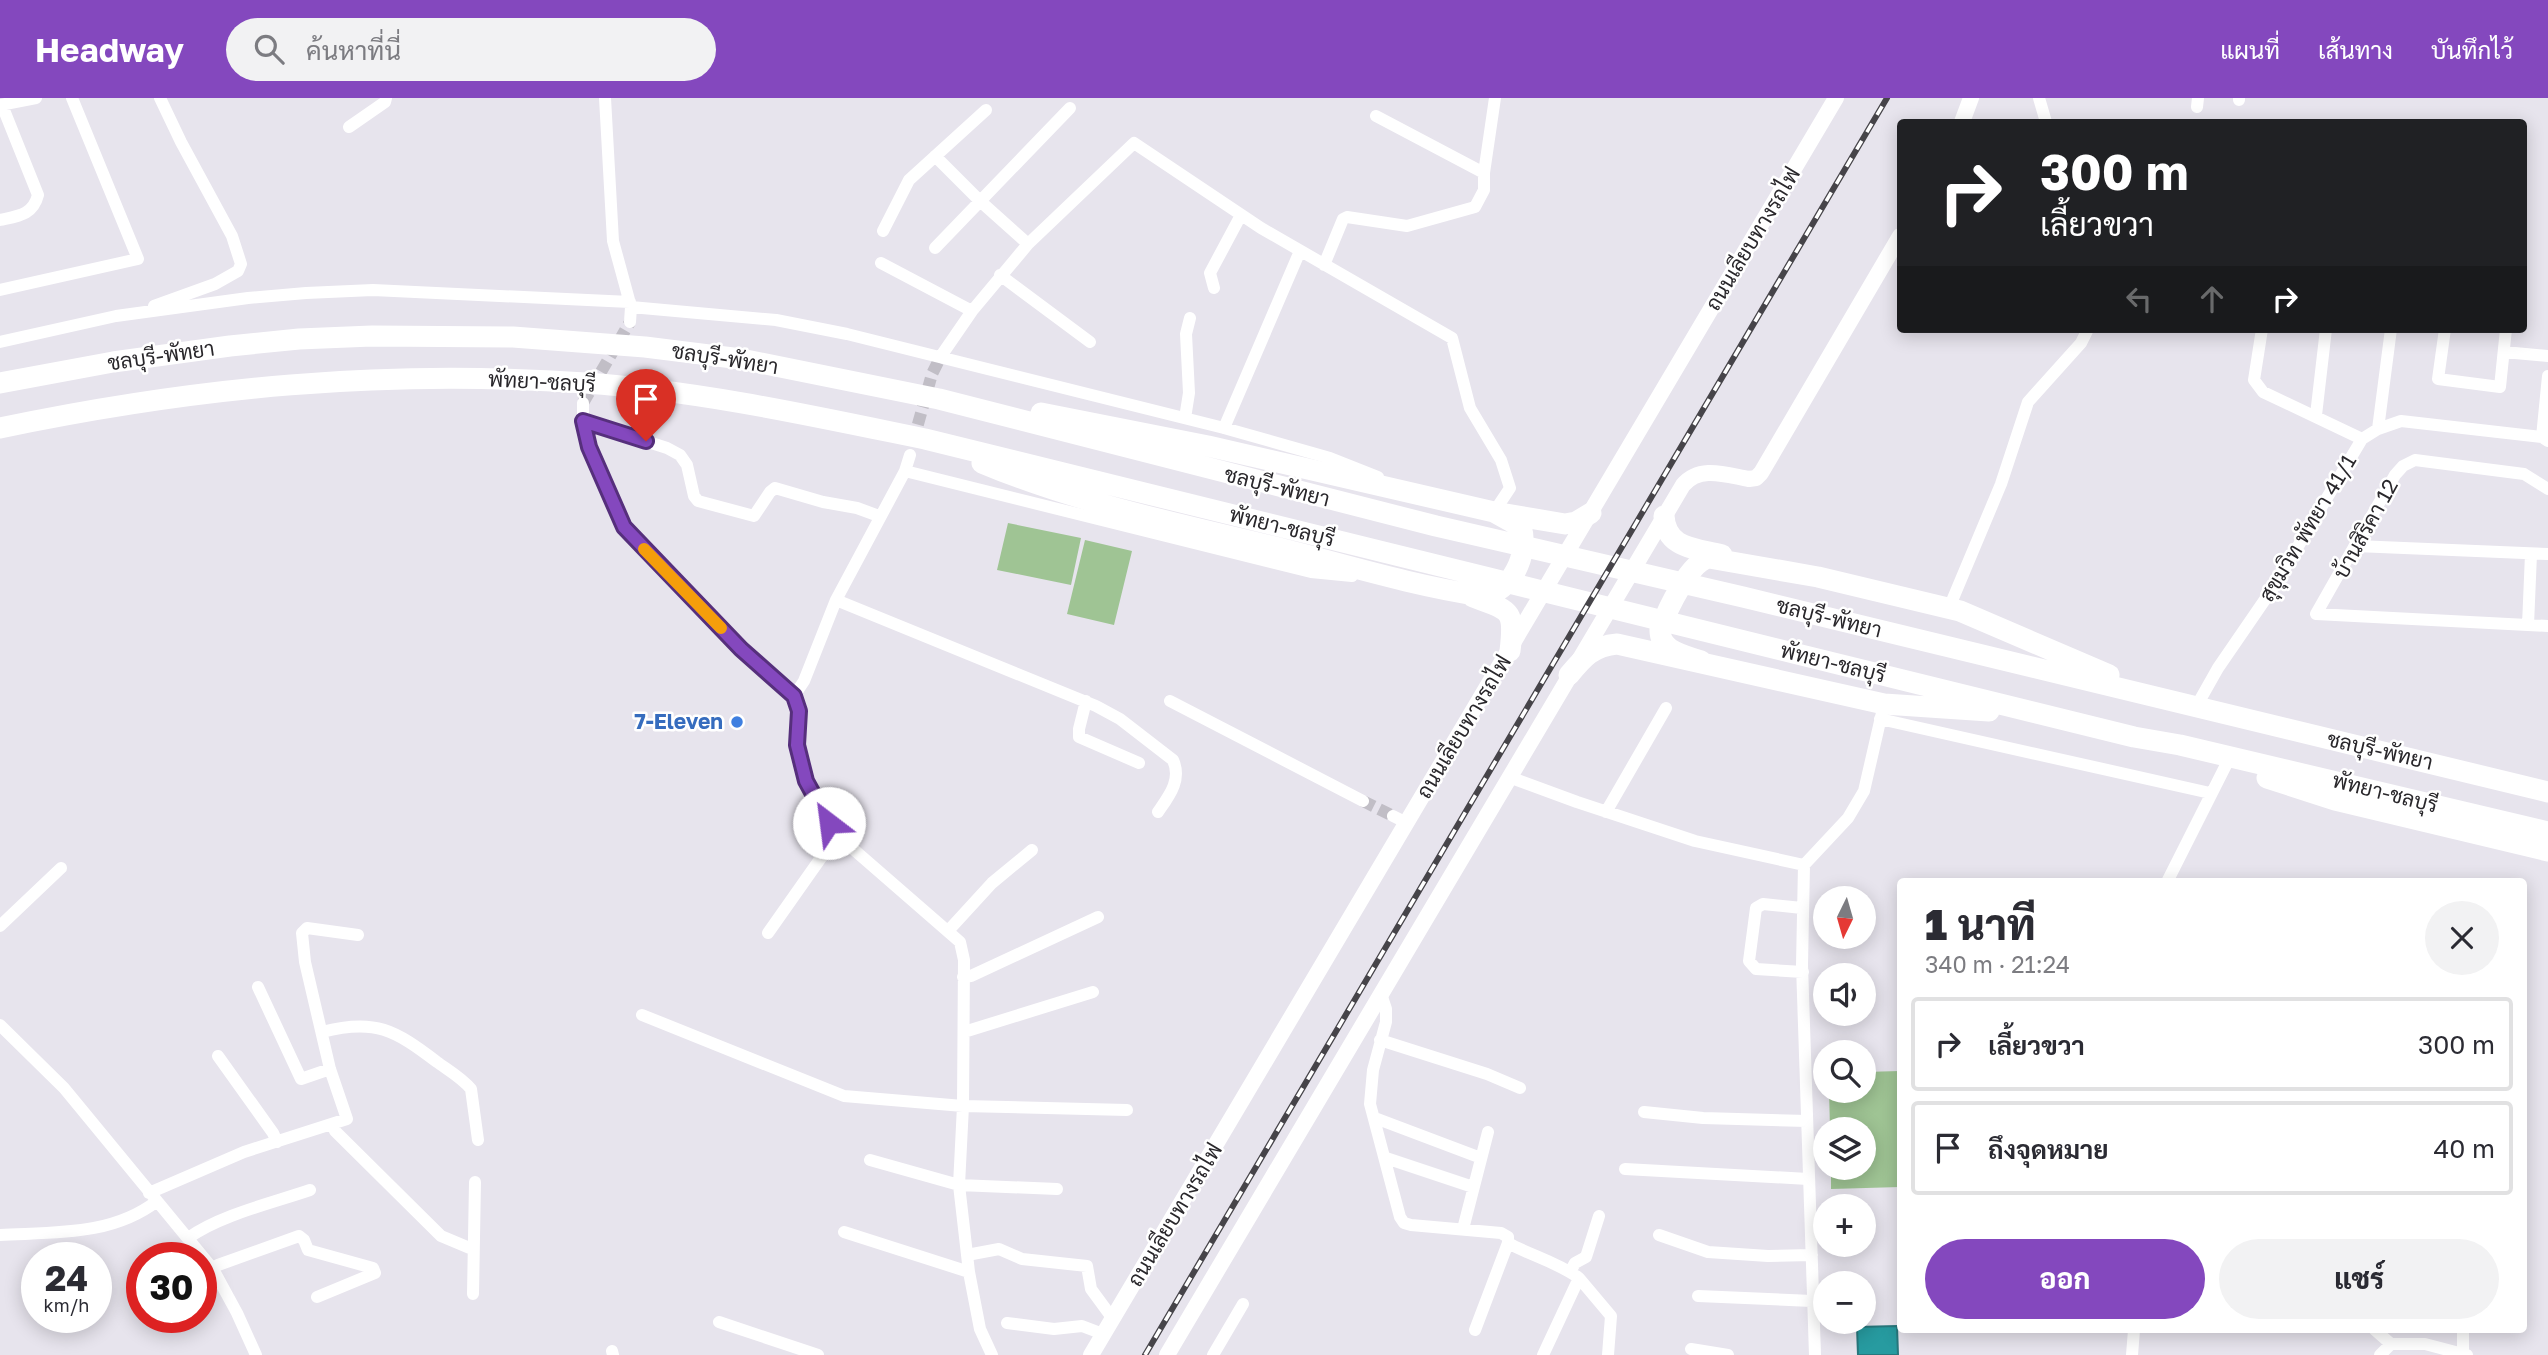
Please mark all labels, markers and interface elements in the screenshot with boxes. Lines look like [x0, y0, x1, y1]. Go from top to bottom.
search box [226, 18, 716, 81]
text: Headway [35, 30, 184, 69]
icon: search [250, 30, 288, 68]
text: ค้นหาที่นี่ [306, 35, 401, 66]
text: แผนที่ [2220, 35, 2280, 64]
text: เส้นทาง [2318, 35, 2393, 64]
text: บันทึกไว้ [2431, 35, 2513, 64]
text: 300 m [2040, 142, 2189, 201]
icon: right [1925, 147, 2016, 238]
street label: ถนนเลียบทางรถไฟ [1699, 162, 1805, 315]
text: เลี้ยวขวา [2040, 205, 2154, 243]
icon: left [2120, 280, 2158, 318]
icon: ahead [2193, 280, 2231, 318]
icon: right [2266, 280, 2304, 318]
street label: ชลบุรี-พัทยา [106, 335, 216, 377]
street label: ชลบุรี-พัทยา [670, 337, 780, 381]
street label: พัทยา-ชลบุรี [487, 365, 597, 399]
pin [616, 369, 676, 441]
icon: arrive [627, 380, 665, 418]
street label: สุขุมวิท พัทยา 41/1 [2253, 449, 2363, 607]
street label: ชลบุรี-พัทยา [1221, 460, 1333, 514]
street label: บ้านสิริคา 12 [2327, 474, 2403, 583]
street label: พัทยา-ชลบุรี [1226, 500, 1338, 554]
street label: ชลบุรี-พัทยา [1773, 591, 1885, 645]
street label: พัทยา-ชลบุรี [1777, 636, 1889, 690]
street label: ถนนเลียบทางรถไฟ [1410, 650, 1516, 803]
place label: 7-Eleven [634, 708, 723, 734]
marker: 7-Eleven [729, 714, 745, 730]
street label: ชลบุรี-พัทยา [2324, 725, 2436, 777]
street label: พัทยา-ชลบุรี [2329, 766, 2441, 820]
position arrow [792, 786, 866, 860]
north arrow [1813, 886, 1876, 948]
map controls [1813, 886, 1876, 1334]
text: 1 นาที [1925, 899, 2036, 949]
button: close [2425, 901, 2499, 975]
text: 340 m · 21:24 [1925, 950, 2070, 978]
button: sound [1813, 963, 1876, 1026]
icon: right [1929, 1025, 1967, 1063]
text: 300 m [2418, 1029, 2495, 1060]
text: เลี้ยวขวา [1988, 1030, 2085, 1061]
button: search [1813, 1040, 1876, 1103]
button: layers [1813, 1117, 1876, 1180]
icon: arrive [1929, 1129, 1967, 1167]
text: 40 m [2434, 1133, 2495, 1164]
text: ถึงจุดหมาย [1988, 1134, 2109, 1165]
street label: ถนนเลียบทางรถไฟ [1121, 1138, 1227, 1291]
button: + [1813, 1194, 1876, 1257]
button: ออก [1925, 1239, 2205, 1319]
button: แชร์ [2219, 1239, 2499, 1319]
speed limit sign: 30 [126, 1242, 217, 1333]
text: 24 [45, 1257, 88, 1299]
button: − [1813, 1271, 1876, 1334]
text: km/h [44, 1294, 89, 1316]

